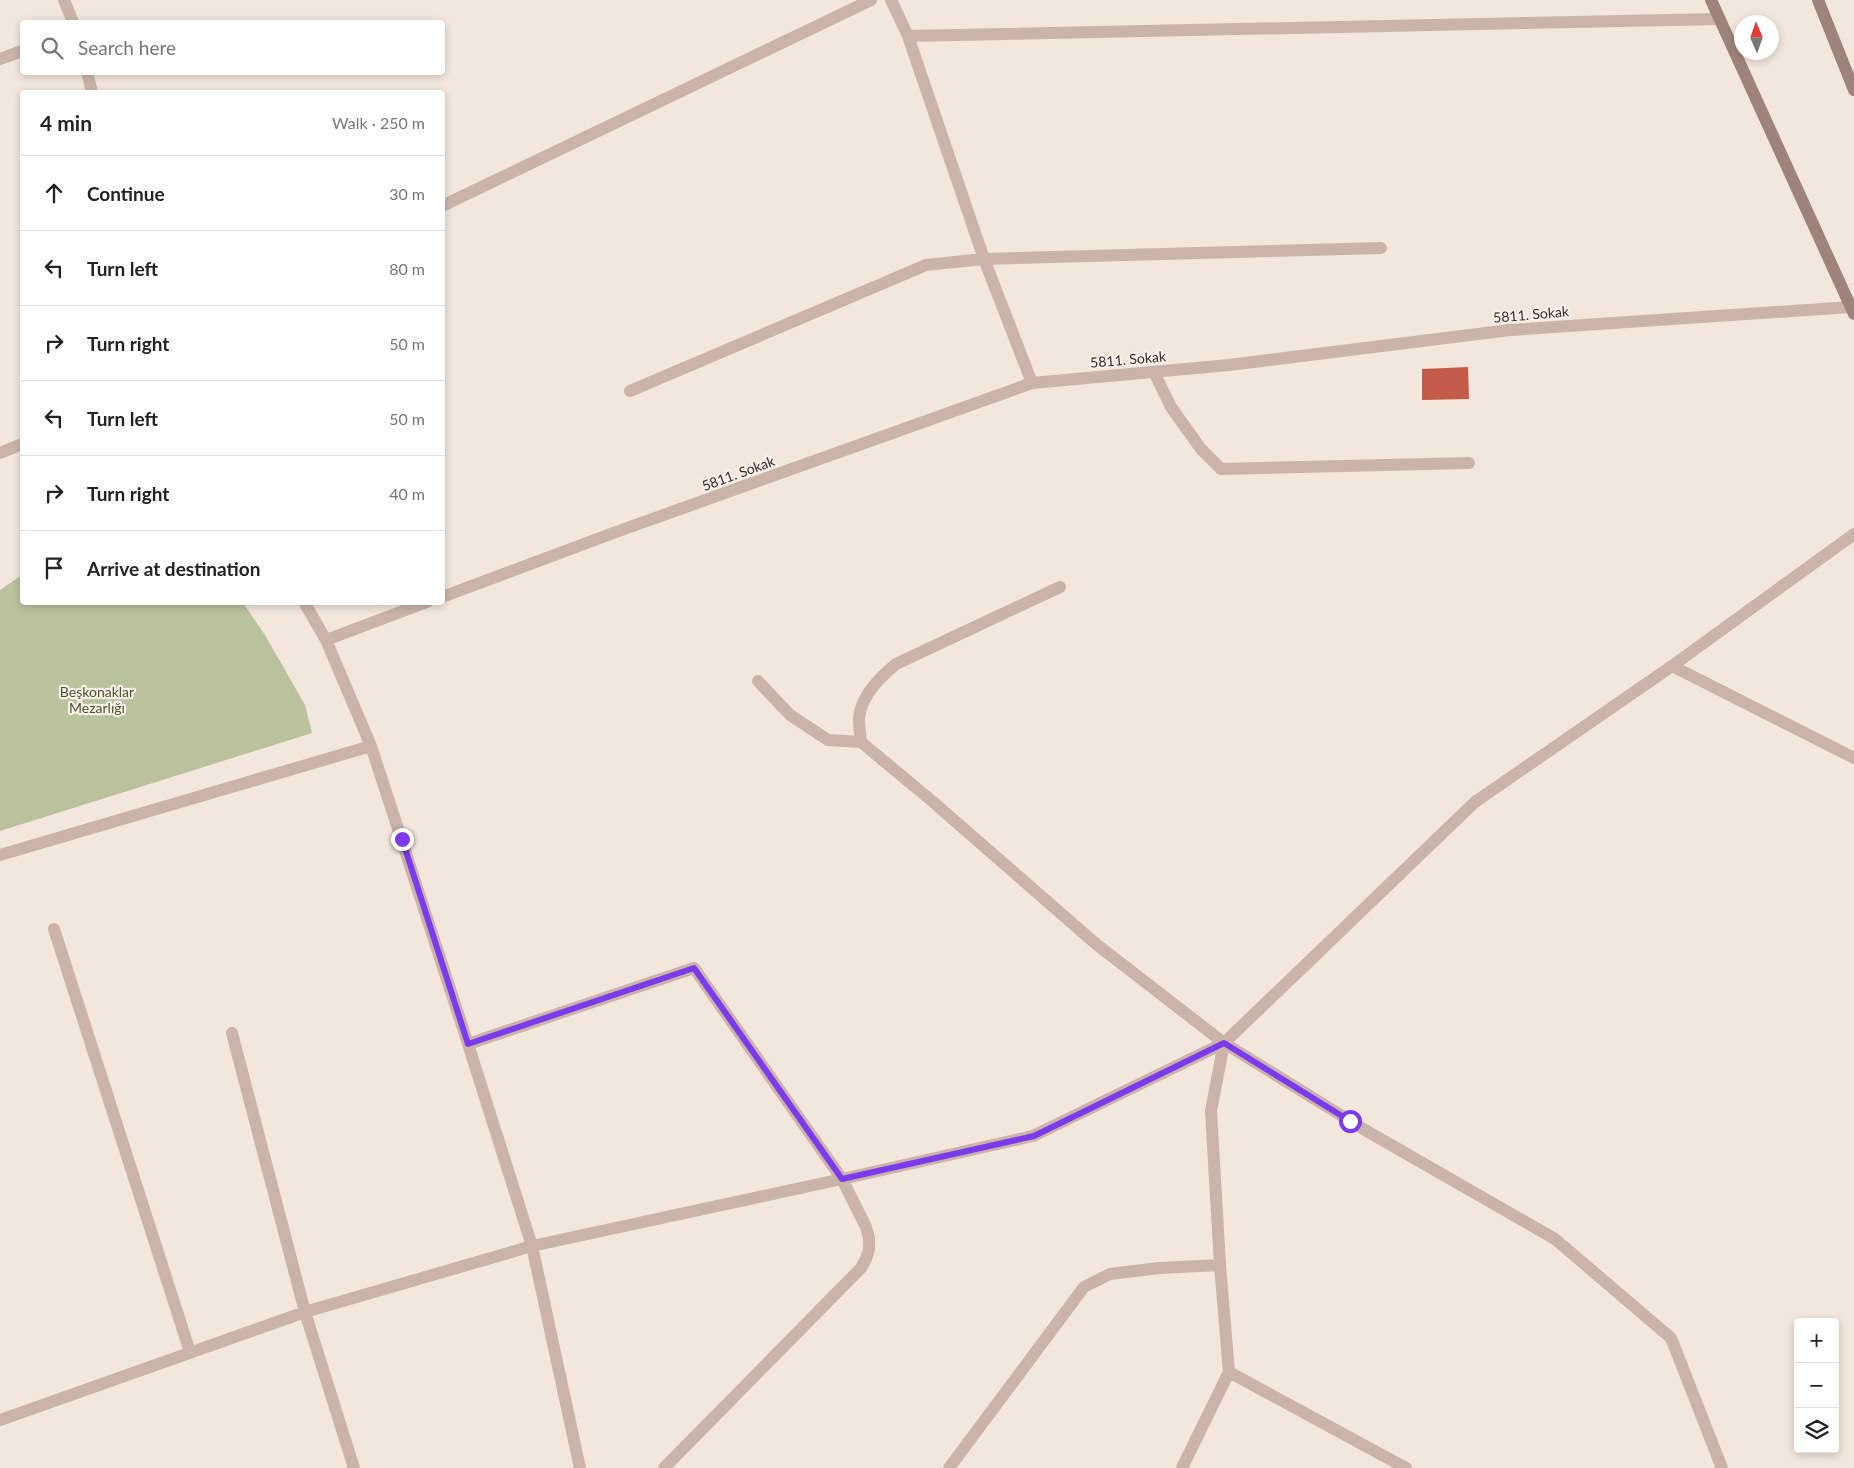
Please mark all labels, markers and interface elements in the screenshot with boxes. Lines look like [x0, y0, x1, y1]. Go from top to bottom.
north arrow [1734, 15, 1779, 60]
search box [20, 20, 445, 75]
icon: search [38, 34, 66, 62]
text: Search here [78, 36, 176, 59]
text: 4 min [40, 110, 92, 135]
text: Walk · 250 m [332, 113, 425, 132]
icon: ahead [40, 179, 68, 207]
text: Continue [87, 182, 165, 205]
text: 30 m [389, 184, 425, 203]
icon: left [40, 254, 68, 282]
text: Turn left [87, 257, 158, 280]
text: 80 m [389, 259, 425, 278]
street label: 5811. Sokak [1492, 302, 1570, 326]
icon: right [40, 329, 68, 357]
text: Turn right [87, 332, 169, 355]
text: 50 m [389, 334, 425, 353]
street label: 5811. Sokak [1089, 347, 1167, 371]
icon: left [40, 404, 68, 432]
text: Turn left [87, 407, 158, 430]
text: 50 m [389, 409, 425, 428]
street label: 5811. Sokak [699, 452, 777, 494]
icon: right [40, 479, 68, 507]
text: Turn right [87, 482, 169, 505]
text: 40 m [389, 484, 425, 503]
icon: arrive [40, 554, 68, 582]
text: Arrive at destination [87, 557, 260, 580]
park label: Beşkonaklar Mezarlığı [60, 683, 134, 716]
route end [391, 828, 414, 851]
route start [1339, 1110, 1362, 1133]
map controls [1794, 1318, 1839, 1453]
button: + [1794, 1318, 1839, 1363]
button: − [1794, 1363, 1839, 1408]
button: layers [1794, 1408, 1839, 1453]

